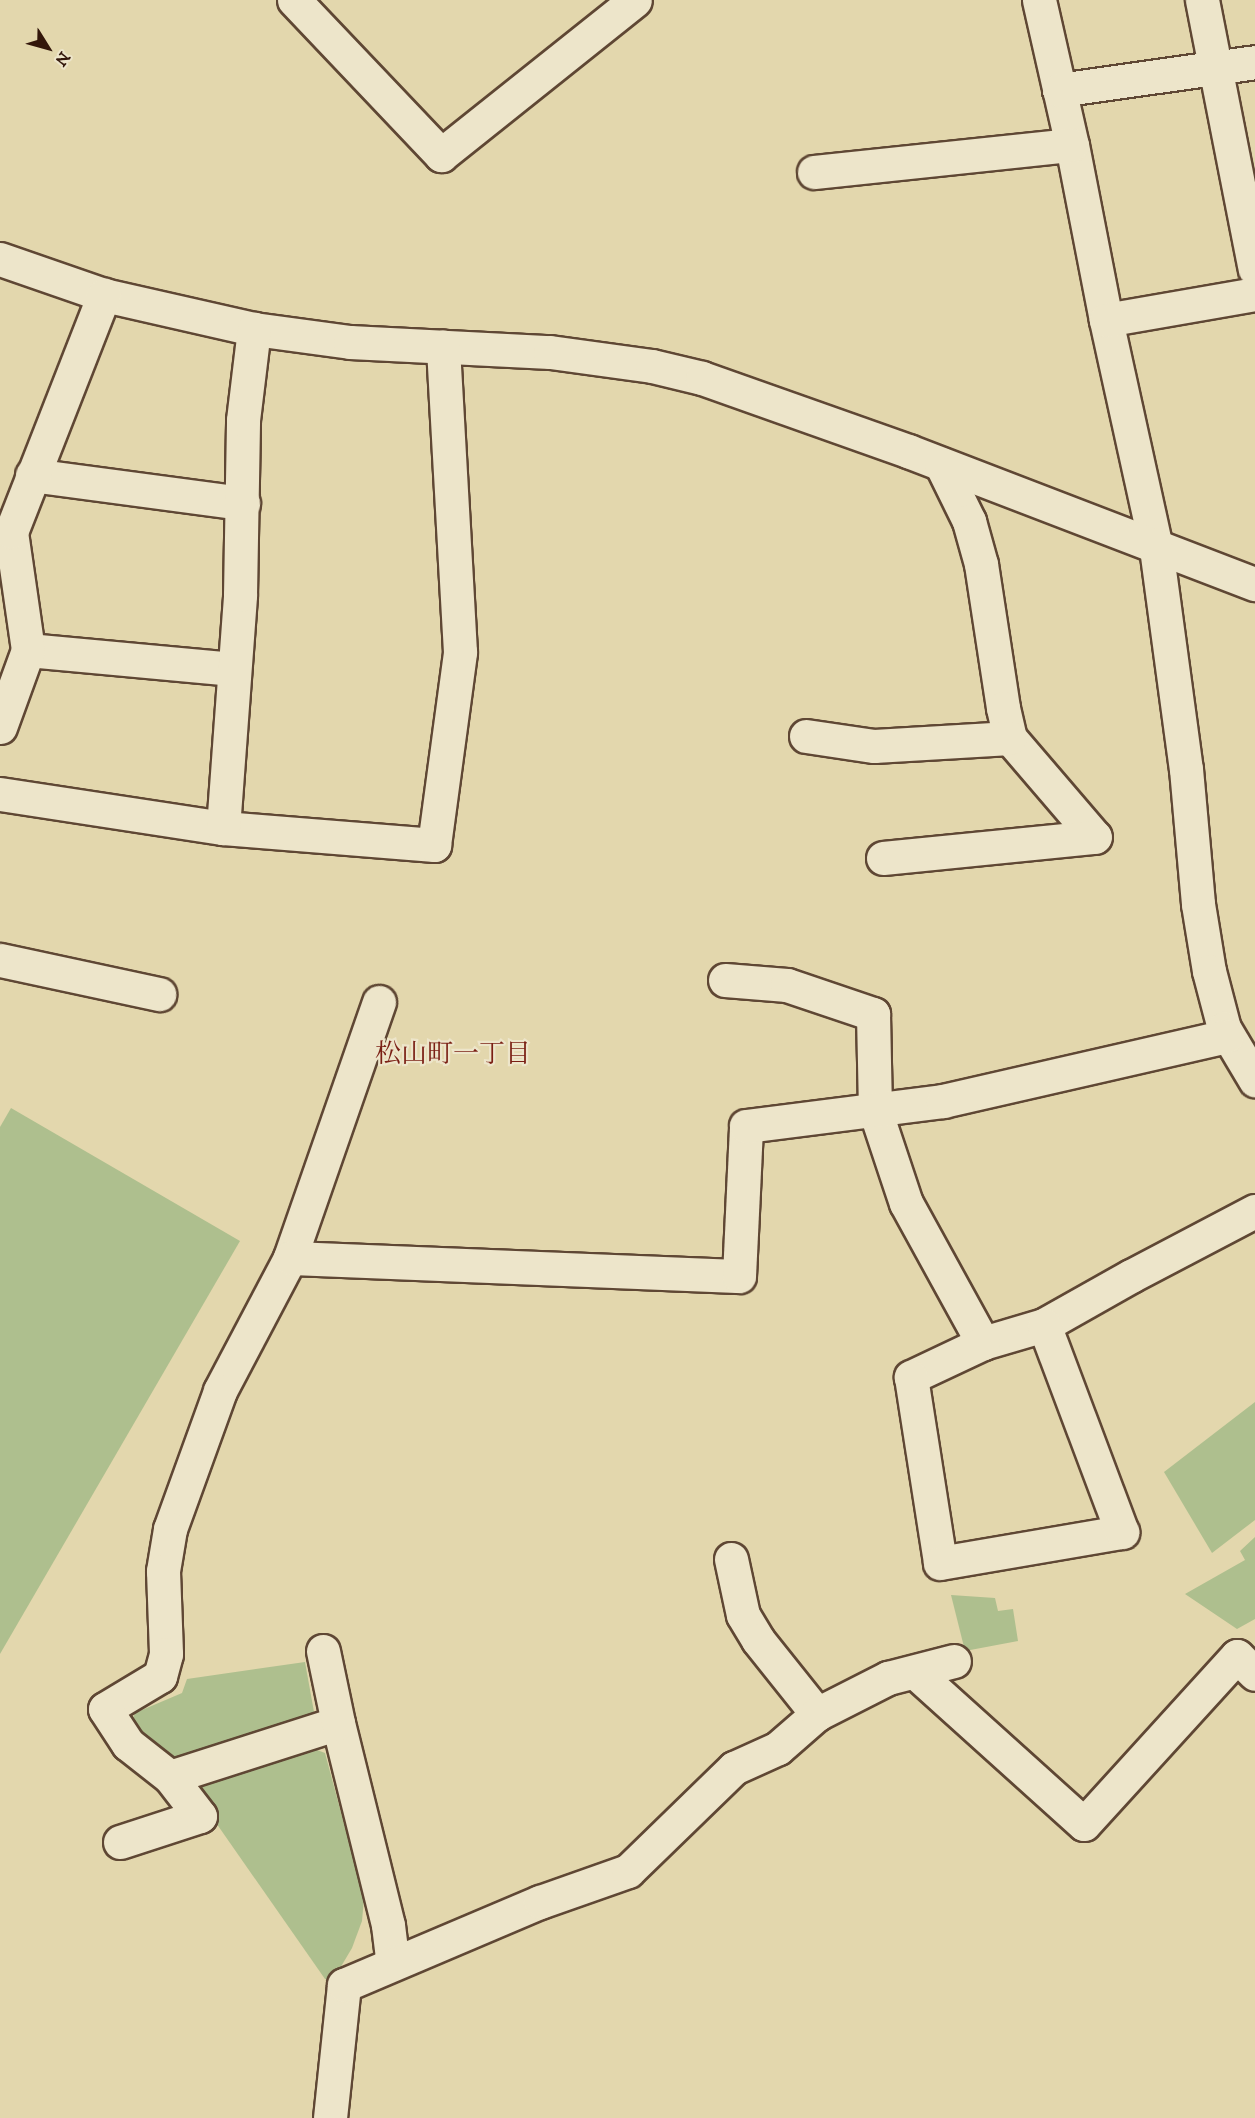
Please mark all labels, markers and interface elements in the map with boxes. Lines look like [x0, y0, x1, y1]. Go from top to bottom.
north arrow [18, 18, 78, 78]
text: N [50, 48, 74, 70]
district label: 松山町一丁目 [375, 1039, 531, 1071]

